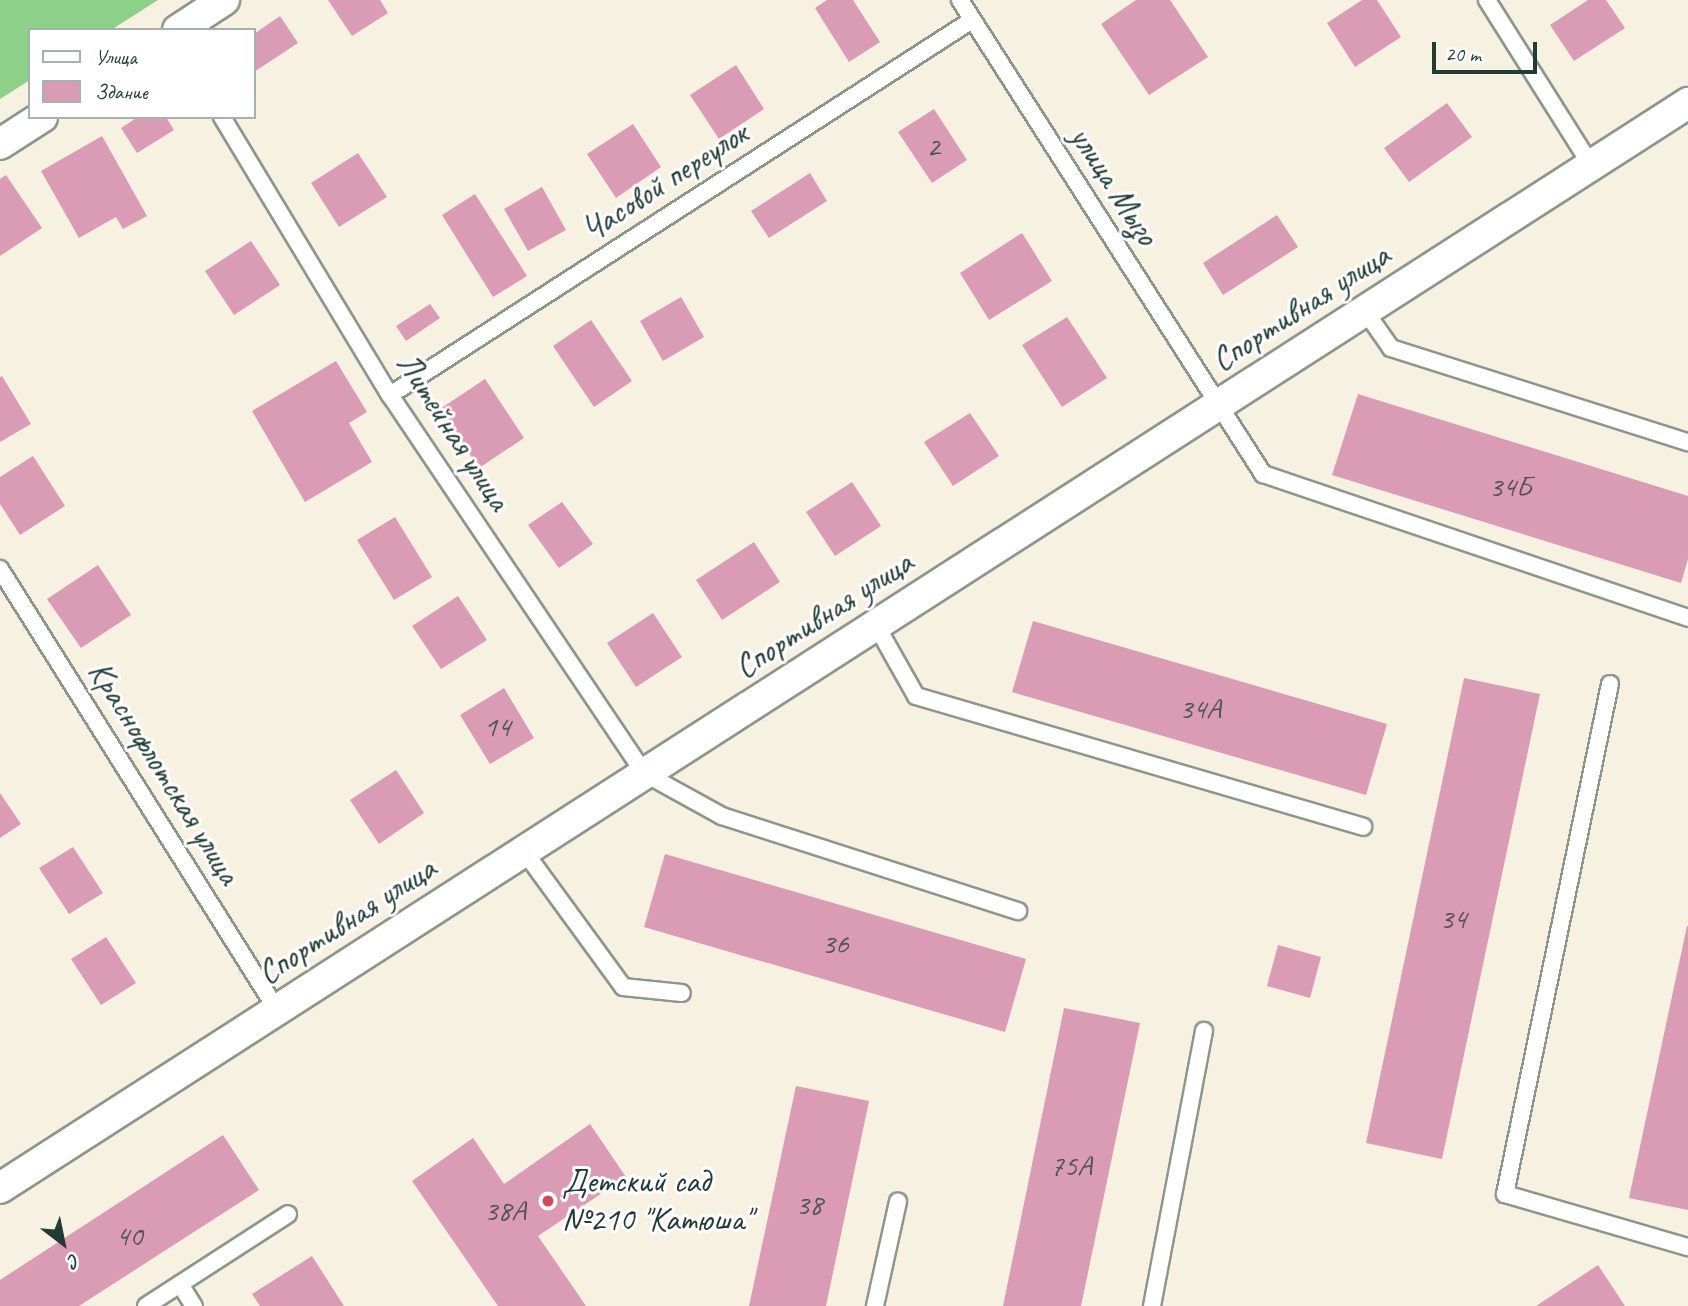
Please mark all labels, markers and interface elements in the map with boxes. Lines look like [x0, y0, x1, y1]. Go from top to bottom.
legend [28, 28, 256, 119]
scale bar [1436, 28, 1541, 72]
text: 20 m [1445, 41, 1481, 67]
text: Улица [95, 44, 137, 70]
text: Здание [95, 79, 148, 105]
street label: Часовой переулок [575, 114, 755, 250]
street label: улица Мызо [1061, 119, 1167, 253]
house number: 2 [926, 128, 940, 164]
street label: Спортивная улица [1204, 235, 1398, 381]
street label: Литейная улица [387, 344, 519, 520]
house number: 34Б [1489, 468, 1531, 504]
street label: Спортивная улица [727, 542, 921, 688]
street label: Краснофлотская улица [79, 653, 249, 893]
house number: 34А [1179, 690, 1221, 726]
house number: 14 [484, 708, 510, 744]
street label: Спортивная улица [250, 848, 444, 994]
house number: 34 [1440, 900, 1466, 936]
house number: 36 [822, 925, 848, 961]
house number: 75А [1050, 1147, 1092, 1183]
place label: Детский сад №210 "Катюша" [562, 1162, 752, 1240]
house number: 38 [796, 1186, 822, 1222]
house number: 38А [484, 1192, 526, 1228]
marker: Детский сад №210 "Катюша" [540, 1193, 556, 1209]
north arrow [28, 1208, 98, 1278]
house number: 40 [116, 1217, 142, 1253]
text: С [64, 1248, 84, 1273]

